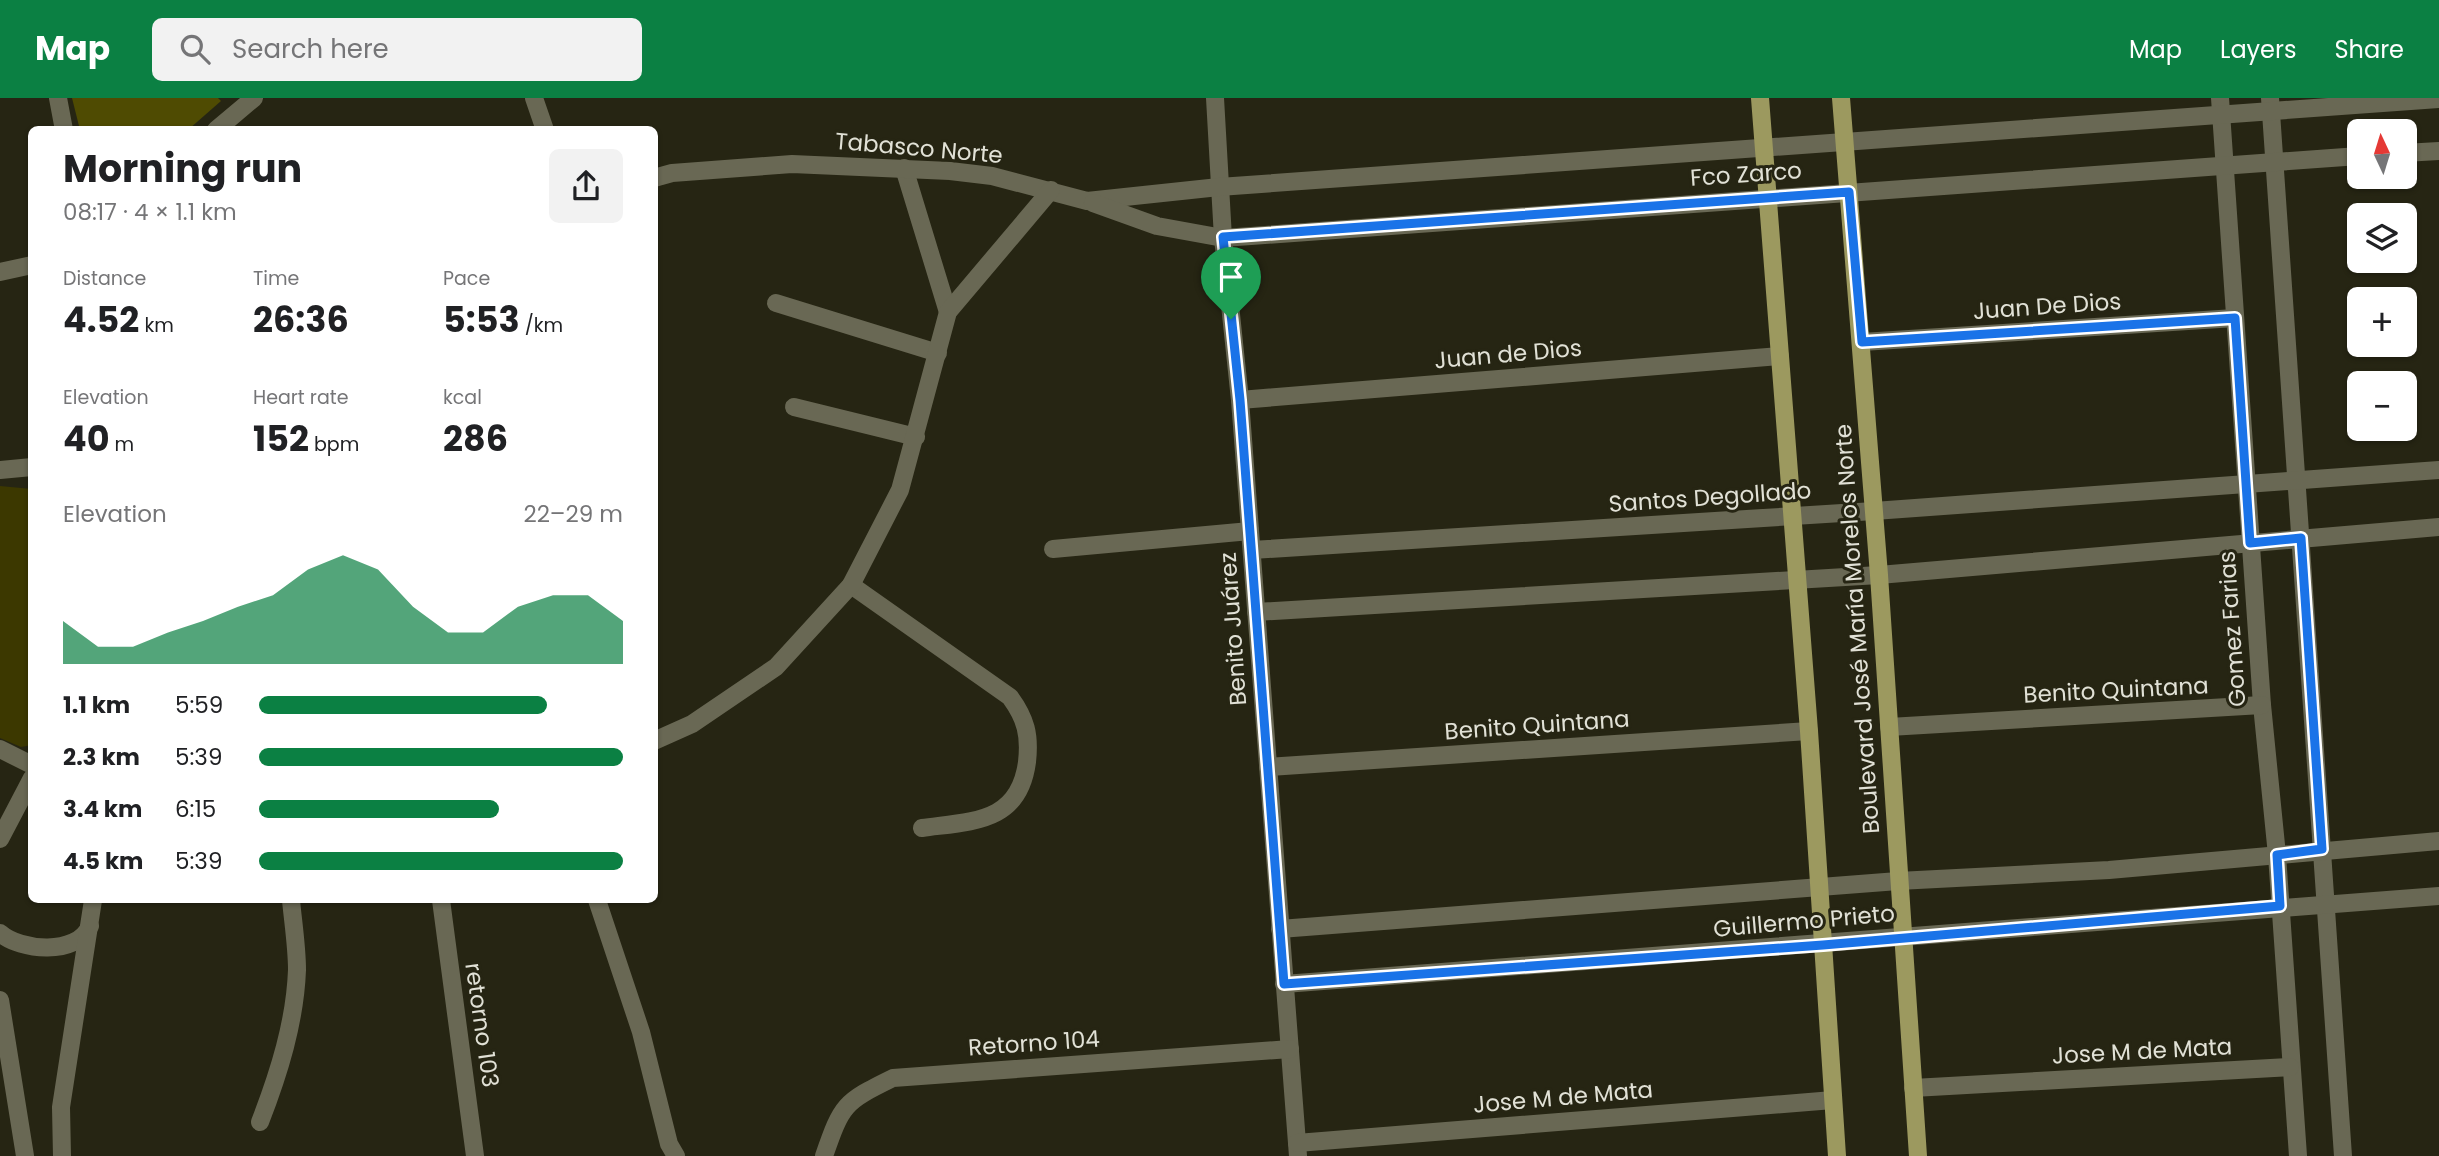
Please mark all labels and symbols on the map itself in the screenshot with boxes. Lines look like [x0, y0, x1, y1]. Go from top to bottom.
north arrow [2347, 119, 2417, 189]
street label: Tabasco Norte [834, 125, 1004, 171]
street label: Fco Zarco [1689, 154, 1803, 194]
pin [1201, 247, 1261, 319]
street label: Juan De Dios [1972, 285, 2122, 327]
street label: Juan de Dios [1433, 332, 1583, 376]
street label: Boulevard José María Morelos Norte [1827, 423, 1887, 835]
street label: Santos Degollado [1608, 474, 1812, 520]
street label: Gomez Farias [2211, 550, 2253, 708]
street label: Benito Juárez [1212, 551, 1254, 707]
street label: Benito Quintana [2023, 669, 2209, 711]
street label: Benito Quintana [1443, 703, 1631, 747]
street label: Guillermo Prieto [1712, 897, 1896, 945]
street label: retorno 103 [457, 961, 507, 1089]
street label: Retorno 104 [967, 1022, 1101, 1064]
street label: Jose M de Mata [2051, 1030, 2233, 1072]
street label: Jose M de Mata [1472, 1073, 1654, 1121]

